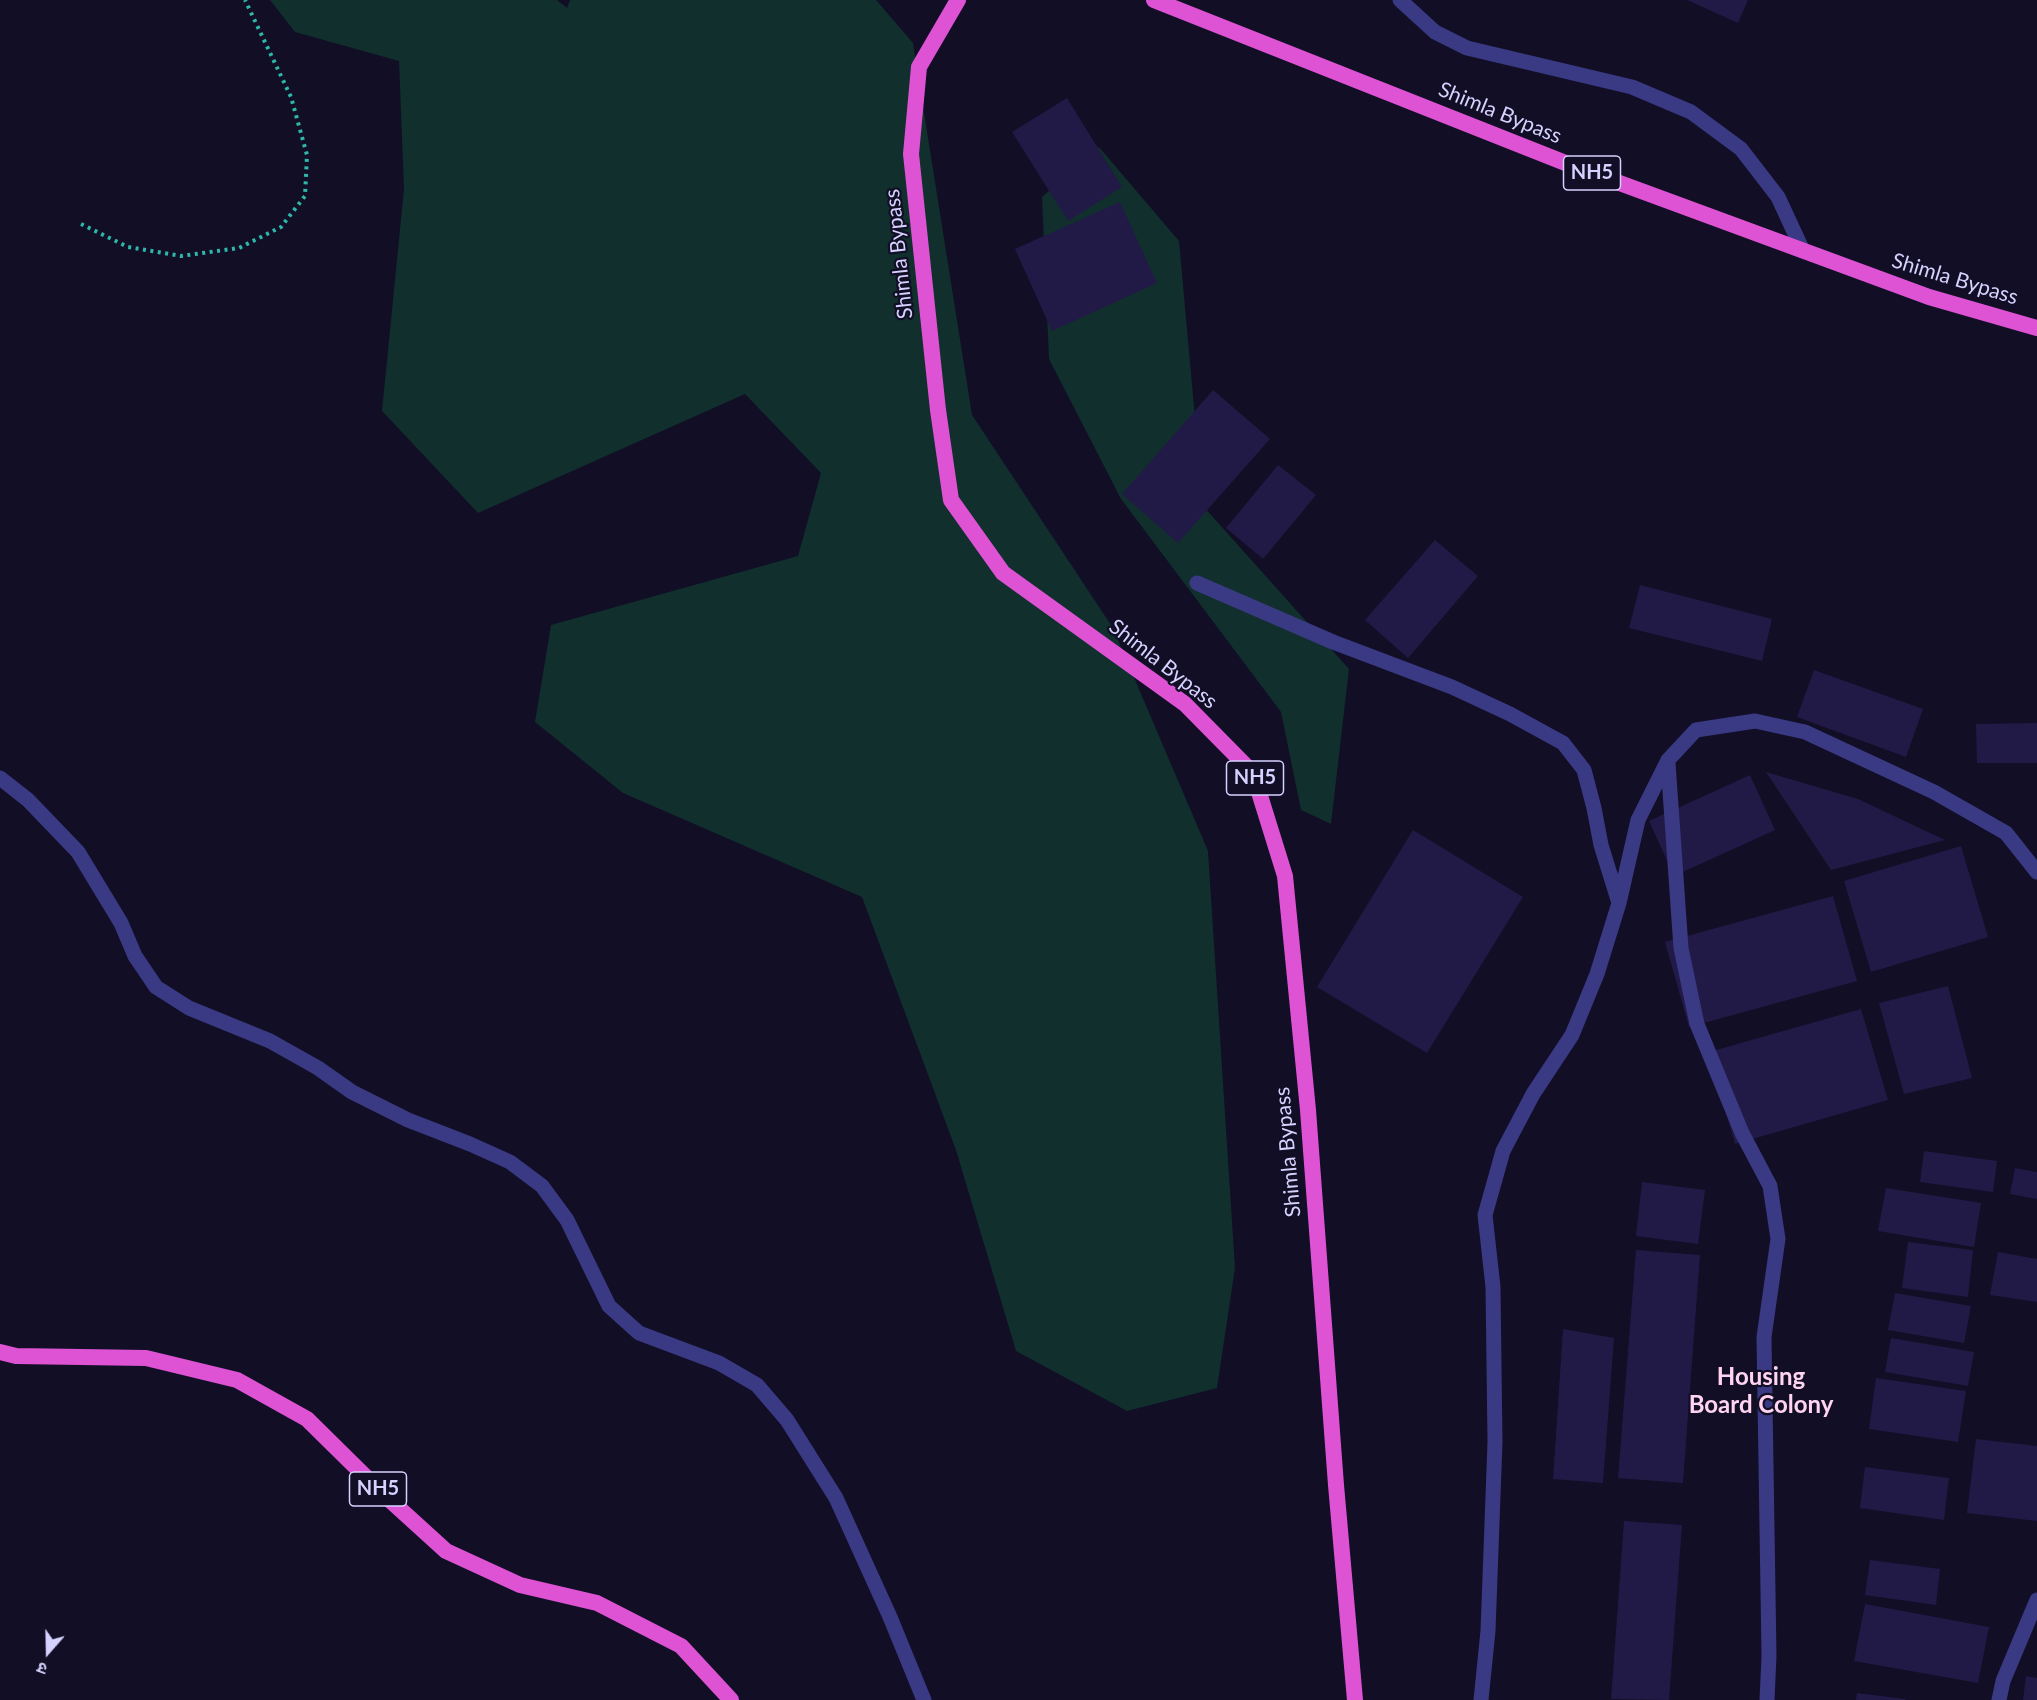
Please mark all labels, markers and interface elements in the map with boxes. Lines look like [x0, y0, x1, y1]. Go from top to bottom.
street label: Shimla Bypass [1435, 77, 1565, 149]
road number: NH5 [1564, 156, 1620, 190]
street label: Shimla Bypass [880, 188, 918, 320]
street label: Shimla Bypass [1889, 248, 2021, 310]
street label: Shimla Bypass [1104, 614, 1222, 714]
road number: NH5 [1226, 761, 1284, 795]
street label: Shimla Bypass [1270, 1086, 1306, 1218]
district label: Housing Board Colony [1689, 1363, 1833, 1419]
road number: NH5 [350, 1472, 406, 1506]
north arrow [18, 1622, 78, 1682]
text: उ [34, 1659, 49, 1680]

